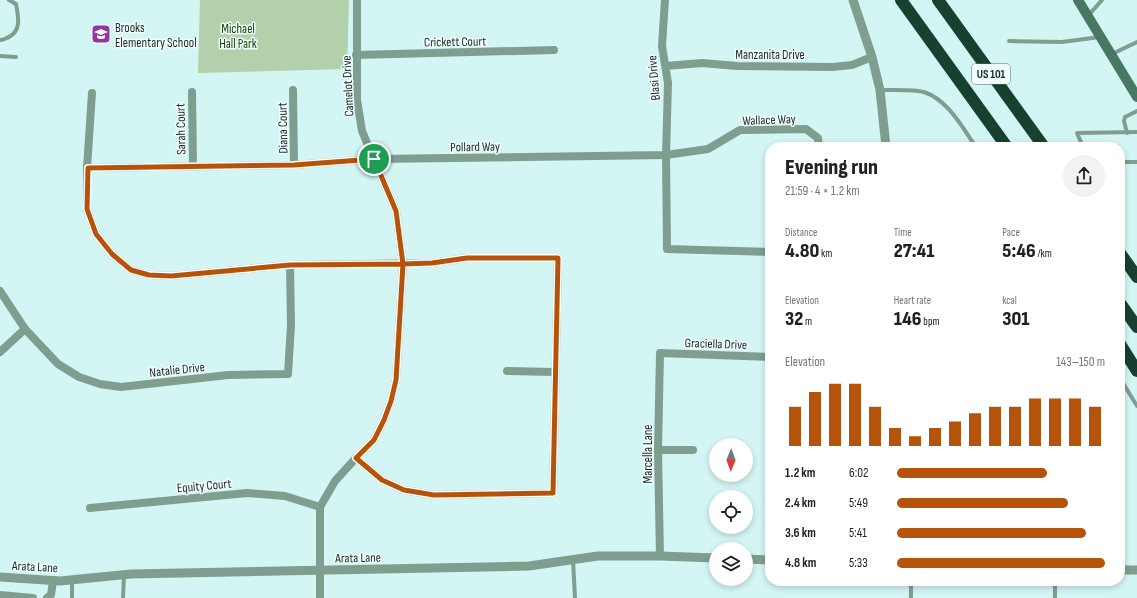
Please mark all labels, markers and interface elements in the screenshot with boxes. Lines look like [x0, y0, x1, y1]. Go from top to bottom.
place label: Brooks Elementary School [115, 20, 197, 51]
park label: Michael Hall Park [219, 21, 257, 52]
school or university icon: Brooks Elementary School [90, 23, 112, 45]
street label: Crickett Court [424, 33, 486, 51]
street label: Manzanita Drive [735, 47, 805, 63]
street label: Camelot Drive [338, 55, 358, 117]
street label: Blasi Drive [644, 55, 664, 101]
road number: US 101 [972, 64, 1010, 84]
street label: Diana Court [275, 102, 291, 154]
street label: Sarah Court [173, 103, 189, 155]
street label: Wallace Way [742, 111, 796, 129]
street label: Pollard Way [450, 139, 500, 155]
pin [357, 142, 391, 176]
icon: arrive [363, 148, 385, 170]
text: Evening run [785, 154, 878, 181]
button: share [1063, 155, 1105, 197]
text: 21:59 · 4 × 1.2 km [785, 183, 860, 199]
text: Distance [785, 226, 817, 239]
text: Time [894, 226, 912, 239]
text: Pace [1002, 226, 1020, 239]
text: 4.80 [785, 239, 819, 263]
text: 27:41 [894, 239, 934, 263]
text: 5:46 [1002, 239, 1036, 263]
text: km [819, 247, 832, 260]
text: /km [1036, 247, 1052, 260]
text: Elevation [785, 294, 819, 307]
text: Heart rate [894, 294, 931, 307]
text: kcal [1002, 294, 1017, 307]
text: 32 [785, 307, 803, 331]
text: 146 [894, 307, 922, 331]
text: 301 [1002, 307, 1030, 331]
text: m [803, 315, 812, 328]
text: bpm [922, 315, 940, 328]
street label: Graciella Drive [684, 335, 747, 353]
text: Elevation [785, 354, 825, 370]
text: 143–150 m [1056, 354, 1105, 370]
street label: Natalie Drive [149, 359, 206, 381]
street label: Marcella Lane [640, 424, 656, 484]
north arrow [709, 438, 753, 482]
map controls [709, 438, 753, 586]
text: 1.2 km [785, 465, 815, 481]
text: 6:02 [849, 465, 868, 481]
street label: Equity Court [176, 476, 232, 496]
button: locate [709, 490, 753, 534]
text: 2.4 km [785, 495, 816, 511]
text: 5:49 [849, 495, 868, 511]
text: 3.6 km [785, 525, 816, 541]
text: 5:41 [849, 525, 867, 541]
button: layers [709, 542, 753, 586]
street label: Arata Lane [334, 550, 381, 566]
text: 4.8 km [785, 555, 816, 571]
text: 5:33 [849, 555, 868, 571]
street label: Arata Lane [11, 558, 58, 576]

